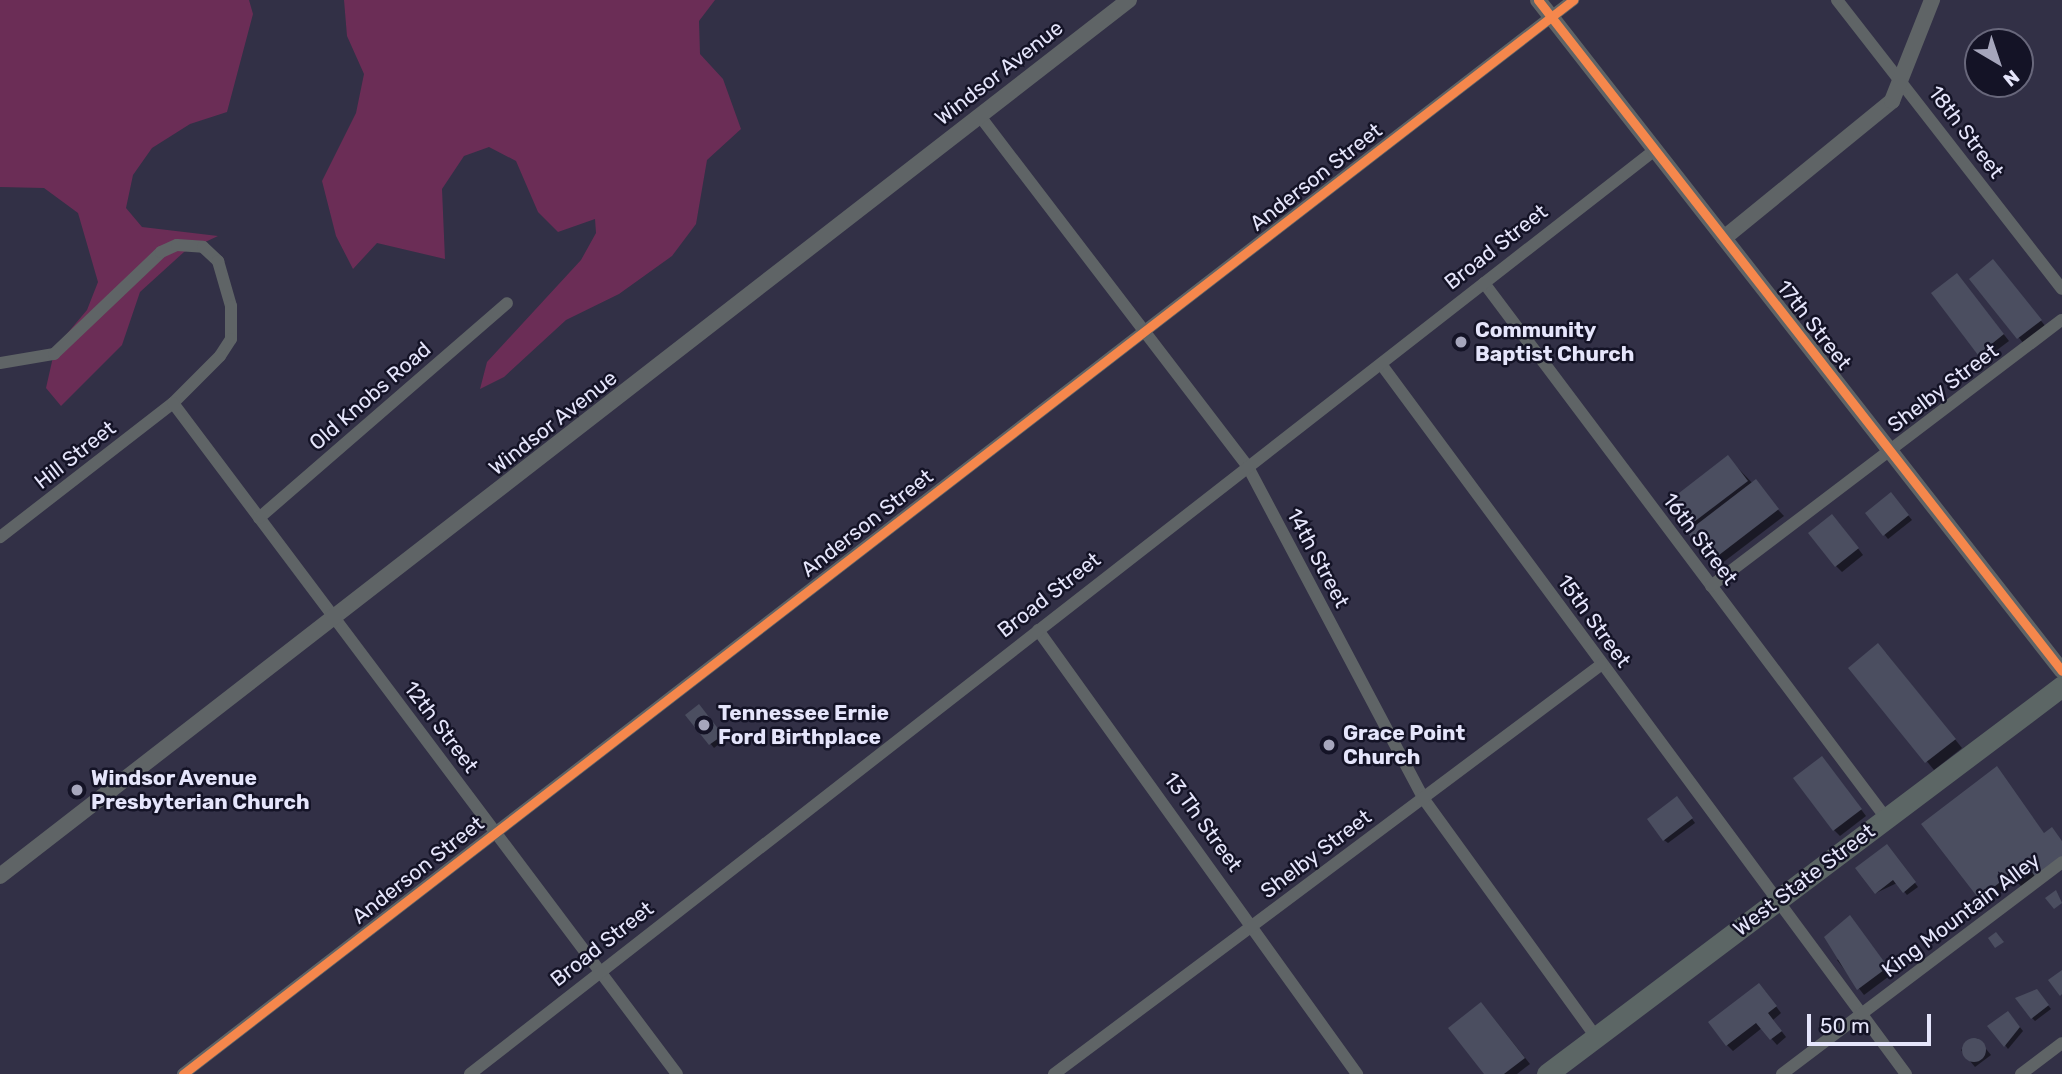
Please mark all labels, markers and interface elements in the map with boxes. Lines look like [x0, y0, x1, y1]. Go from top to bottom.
street label: Windsor Avenue [930, 15, 1068, 131]
north arrow [1964, 28, 2034, 98]
text: N [1999, 65, 2024, 91]
street label: 18th Street [1923, 81, 2009, 183]
street label: Anderson Street [1245, 118, 1387, 236]
street label: Broad Street [1439, 199, 1553, 295]
street label: 17th Street [1771, 275, 1857, 375]
place label: Community Baptist Church [1475, 317, 1634, 367]
marker: Community Baptist Church [1453, 334, 1469, 350]
street label: Old Knobs Road [304, 336, 436, 456]
street label: Shelby Street [1883, 338, 2003, 438]
street label: Windsor Avenue [484, 365, 622, 481]
street label: Hill Street [29, 415, 121, 495]
street label: Anderson Street [796, 464, 938, 582]
street label: 16th Street [1657, 488, 1743, 590]
street label: 14th Street [1281, 504, 1355, 612]
street label: Broad Street [992, 547, 1106, 643]
street label: 15th Street [1552, 570, 1636, 672]
street label: 12th Street [398, 676, 484, 778]
place label: Tennessee Ernie Ford Birthplace [718, 700, 889, 750]
marker: Tennessee Ernie Ford Birthplace [696, 717, 712, 733]
place label: Grace Point Church [1343, 720, 1465, 770]
marker: Grace Point Church [1321, 737, 1337, 753]
place label: Windsor Avenue Presbyterian Church [91, 765, 310, 815]
street label: 13 Th Street [1158, 767, 1248, 877]
marker: Windsor Avenue Presbyterian Church [69, 782, 85, 798]
street label: Shelby Street [1256, 804, 1376, 904]
street label: Anderson Street [347, 811, 489, 929]
street label: West State Street [1728, 819, 1880, 941]
street label: King Mountain Alley [1877, 847, 2045, 983]
street label: Broad Street [545, 896, 659, 992]
scale bar [1810, 1000, 1934, 1044]
text: 50 m [1820, 1013, 1870, 1038]

